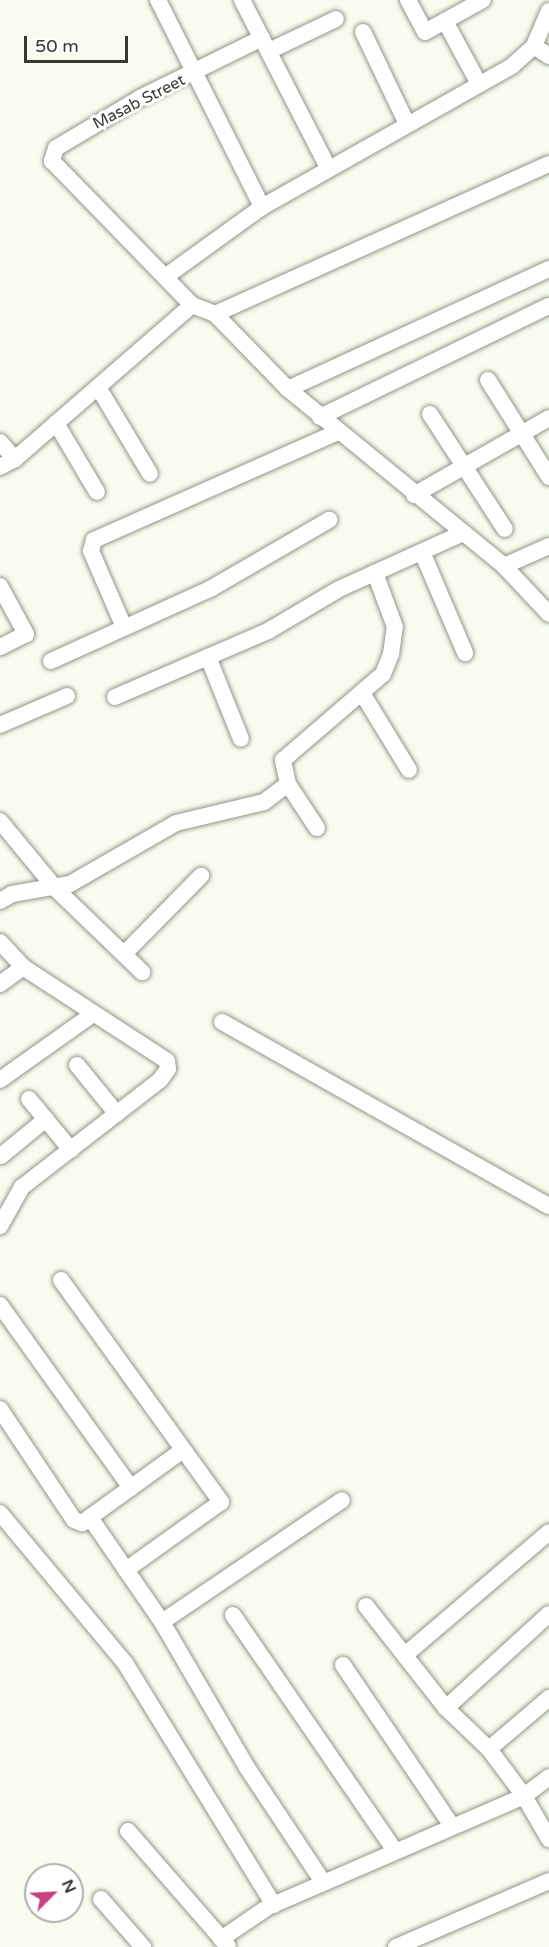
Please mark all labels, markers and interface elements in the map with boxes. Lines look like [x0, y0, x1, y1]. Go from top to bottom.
scale bar [27, 24, 130, 62]
text: 50 m [35, 35, 79, 57]
street label: Masab Street [90, 70, 188, 134]
north arrow [24, 1863, 84, 1923]
text: N [57, 1877, 80, 1896]

